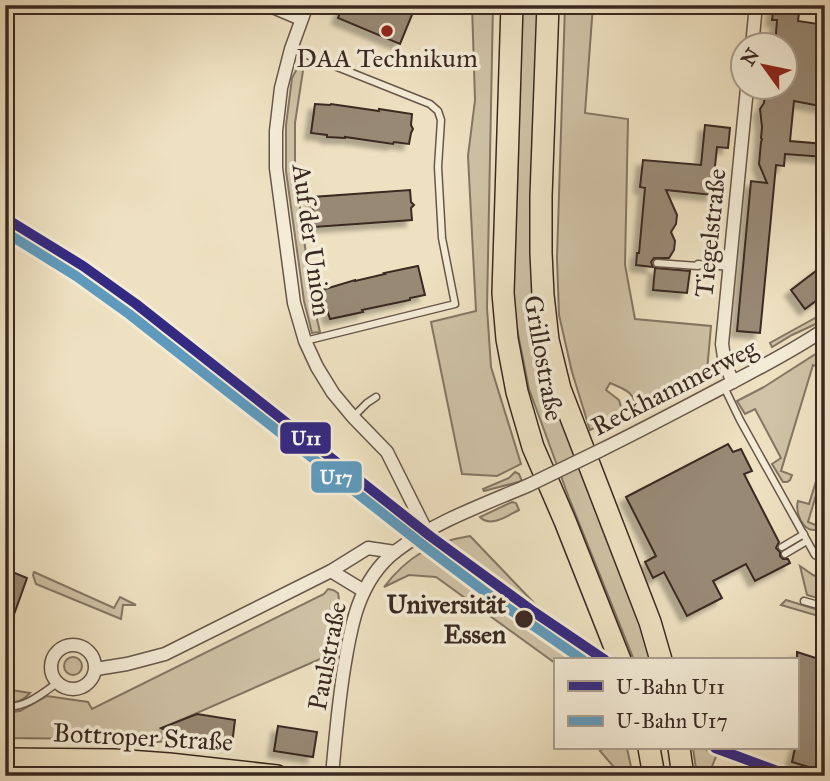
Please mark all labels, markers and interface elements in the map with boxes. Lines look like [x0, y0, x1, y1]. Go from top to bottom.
marker: DAA Technikum [379, 23, 395, 39]
north arrow [728, 32, 798, 102]
place label: DAA Technikum [296, 42, 478, 74]
text: N [736, 44, 764, 70]
street label: Auf der Union [285, 161, 338, 318]
street label: Tiegelstraße [687, 167, 733, 299]
street label: Grillostraße [517, 293, 571, 423]
street label: Reckhammerweg [586, 331, 763, 442]
line badge: U11 [279, 421, 332, 455]
text: U11 [291, 427, 321, 450]
line badge: U17 [310, 460, 363, 494]
text: U17 [320, 466, 352, 489]
place label: Universität Essen [387, 588, 507, 650]
street label: Paulstraße [301, 599, 353, 713]
marker: Universität Essen [513, 608, 535, 630]
legend [554, 658, 798, 750]
text: U-Bahn U11 [616, 674, 725, 700]
text: U-Bahn U17 [616, 708, 728, 734]
street label: Bottroper Straße [52, 716, 234, 758]

